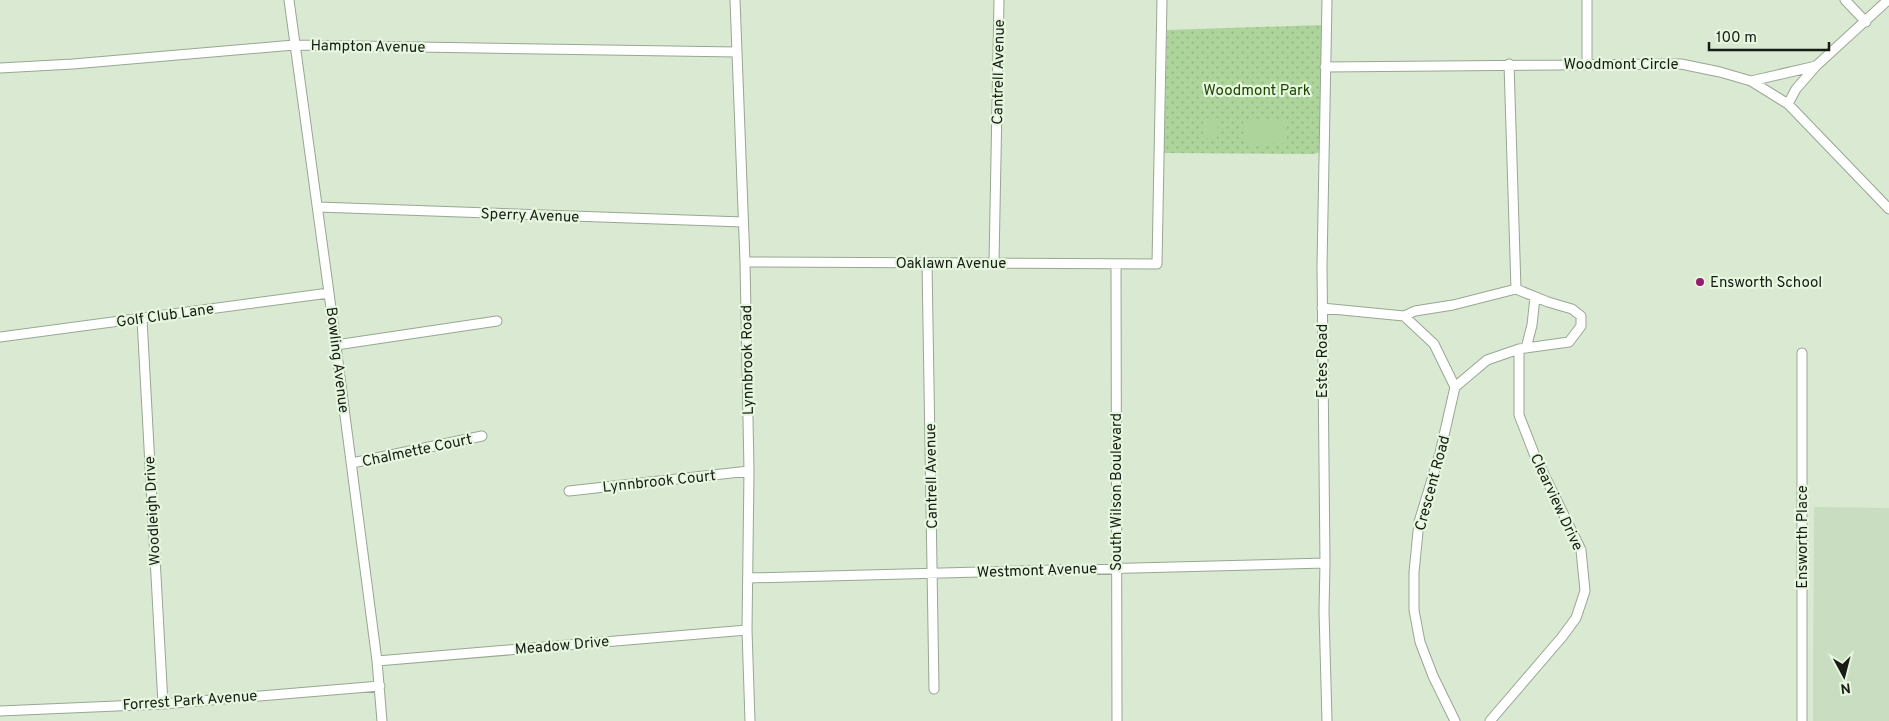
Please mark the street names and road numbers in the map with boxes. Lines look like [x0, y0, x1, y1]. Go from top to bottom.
street label: Cantrell Avenue [989, 19, 1010, 125]
street label: Hampton Avenue [310, 37, 425, 58]
street label: Woodmont Circle [1563, 56, 1679, 75]
street label: Sperry Avenue [480, 205, 580, 228]
street label: Oaklawn Avenue [896, 255, 1006, 274]
street label: Golf Club Lane [115, 300, 215, 333]
street label: Lynnbrook Road [738, 305, 759, 415]
street label: Bowling Avenue [321, 306, 352, 414]
street label: Estes Road [1314, 324, 1333, 398]
street label: South Wilson Boulevard [1108, 413, 1127, 571]
street label: Cantrell Avenue [922, 423, 943, 529]
street label: Chalmette Court [361, 431, 474, 472]
street label: Crescent Road [1412, 434, 1455, 533]
street label: Clearview Drive [1525, 451, 1586, 554]
street label: Woodleigh Drive [141, 456, 166, 566]
street label: Lynnbrook Court [602, 467, 717, 498]
street label: Ensworth Place [1794, 485, 1813, 589]
street label: Westmont Avenue [977, 560, 1098, 583]
street label: Meadow Drive [514, 633, 610, 660]
street label: Forrest Park Avenue [122, 687, 258, 716]

